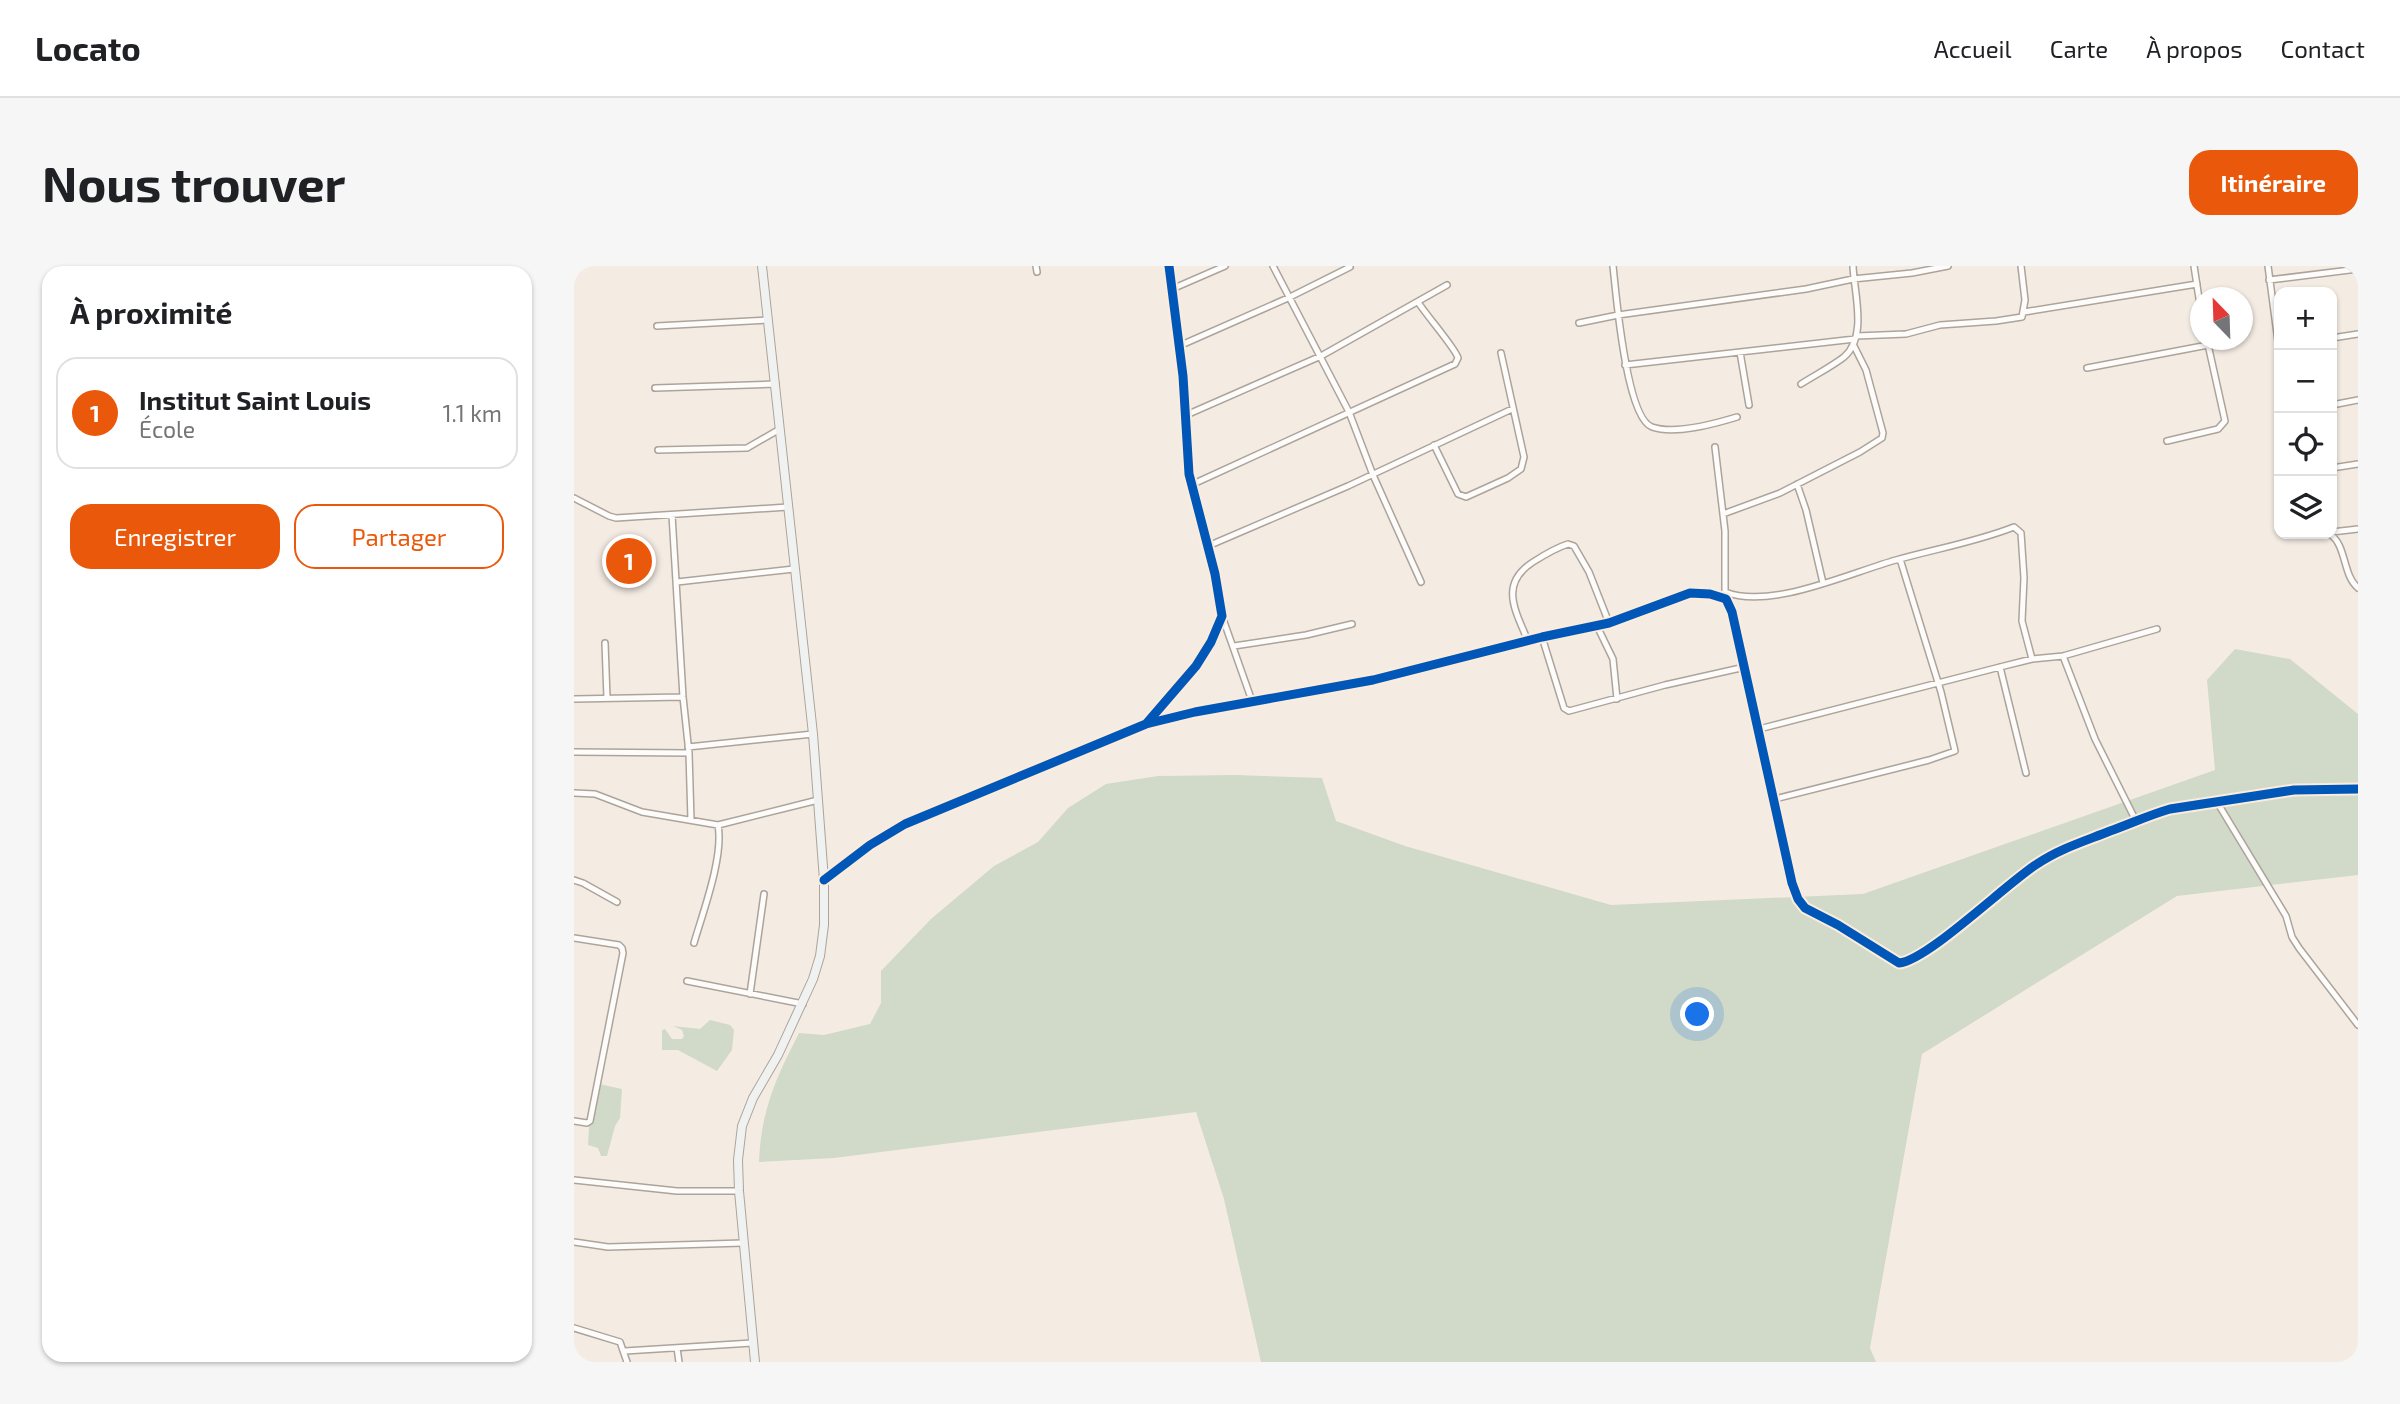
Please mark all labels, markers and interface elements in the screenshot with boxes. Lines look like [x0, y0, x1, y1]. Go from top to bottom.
text: Locato [35, 28, 141, 68]
text: Accueil [1934, 34, 2012, 63]
text: Carte [2050, 34, 2108, 63]
text: À propos [2146, 34, 2243, 63]
text: Contact [2281, 34, 2365, 63]
button: Itinéraire [2189, 150, 2358, 215]
text: Nous trouver [42, 153, 346, 212]
north arrow [2190, 287, 2253, 350]
map controls [2274, 287, 2337, 539]
button: + [2274, 287, 2337, 350]
text: À proximité [70, 294, 232, 330]
button: − [2274, 350, 2337, 413]
text: Institut Saint Louis [139, 384, 371, 415]
text: 1 [90, 399, 100, 427]
text: 1.1 km [442, 399, 502, 427]
button: locate [2274, 413, 2337, 476]
text: École [139, 415, 195, 443]
button: layers [2274, 476, 2337, 539]
button: Enregistrer [70, 504, 280, 569]
button: Partager [294, 504, 504, 569]
pin: 1 [606, 535, 652, 587]
your location [1680, 997, 1714, 1031]

